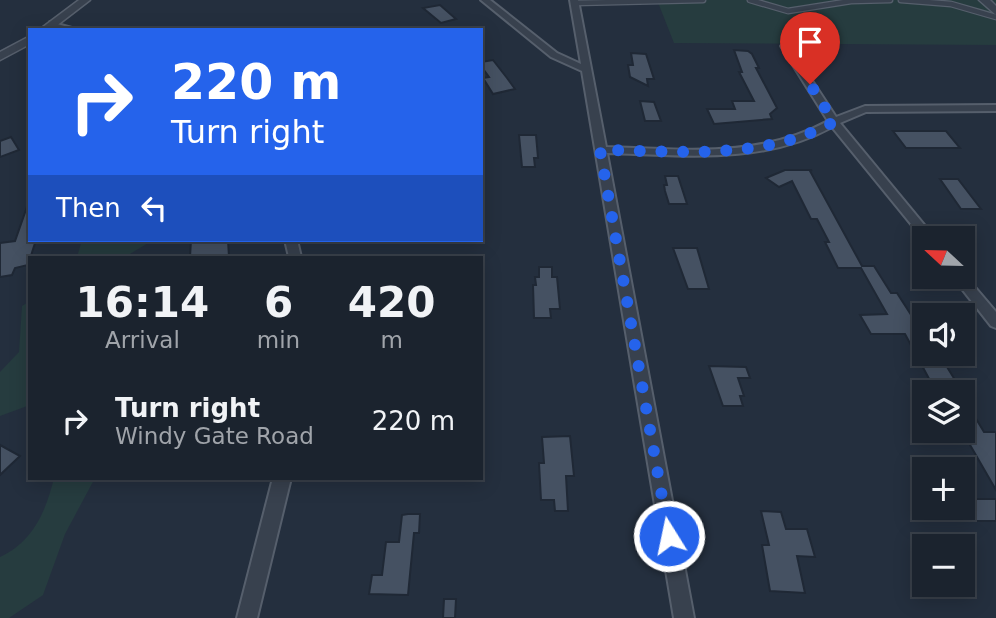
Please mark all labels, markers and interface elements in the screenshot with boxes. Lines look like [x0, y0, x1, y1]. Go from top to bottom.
pin [780, 12.0, 840, 84]
icon: arrive [791, 23, 829, 61]
text: 220 m [171, 54, 341, 111]
icon: right [56, 56, 147, 147]
text: Turn right [171, 113, 324, 151]
icon: left [135, 189, 173, 227]
text: Then [56, 193, 121, 223]
north arrow [912, 226, 975, 289]
map controls [912, 226, 975, 597]
text: 16:14 [76, 278, 209, 327]
text: 6 [264, 278, 293, 327]
text: 420 [348, 278, 435, 327]
button: sound [912, 303, 975, 366]
text: Arrival [105, 327, 180, 353]
text: min [257, 327, 300, 353]
text: m [380, 327, 403, 353]
button: layers [912, 380, 975, 443]
text: Turn right [115, 393, 260, 423]
icon: right [56, 402, 94, 440]
text: 220 m [372, 406, 455, 436]
text: Windy Gate Road [115, 423, 314, 449]
button: + [912, 457, 975, 520]
position arrow [632, 499, 706, 573]
button: − [912, 534, 975, 597]

